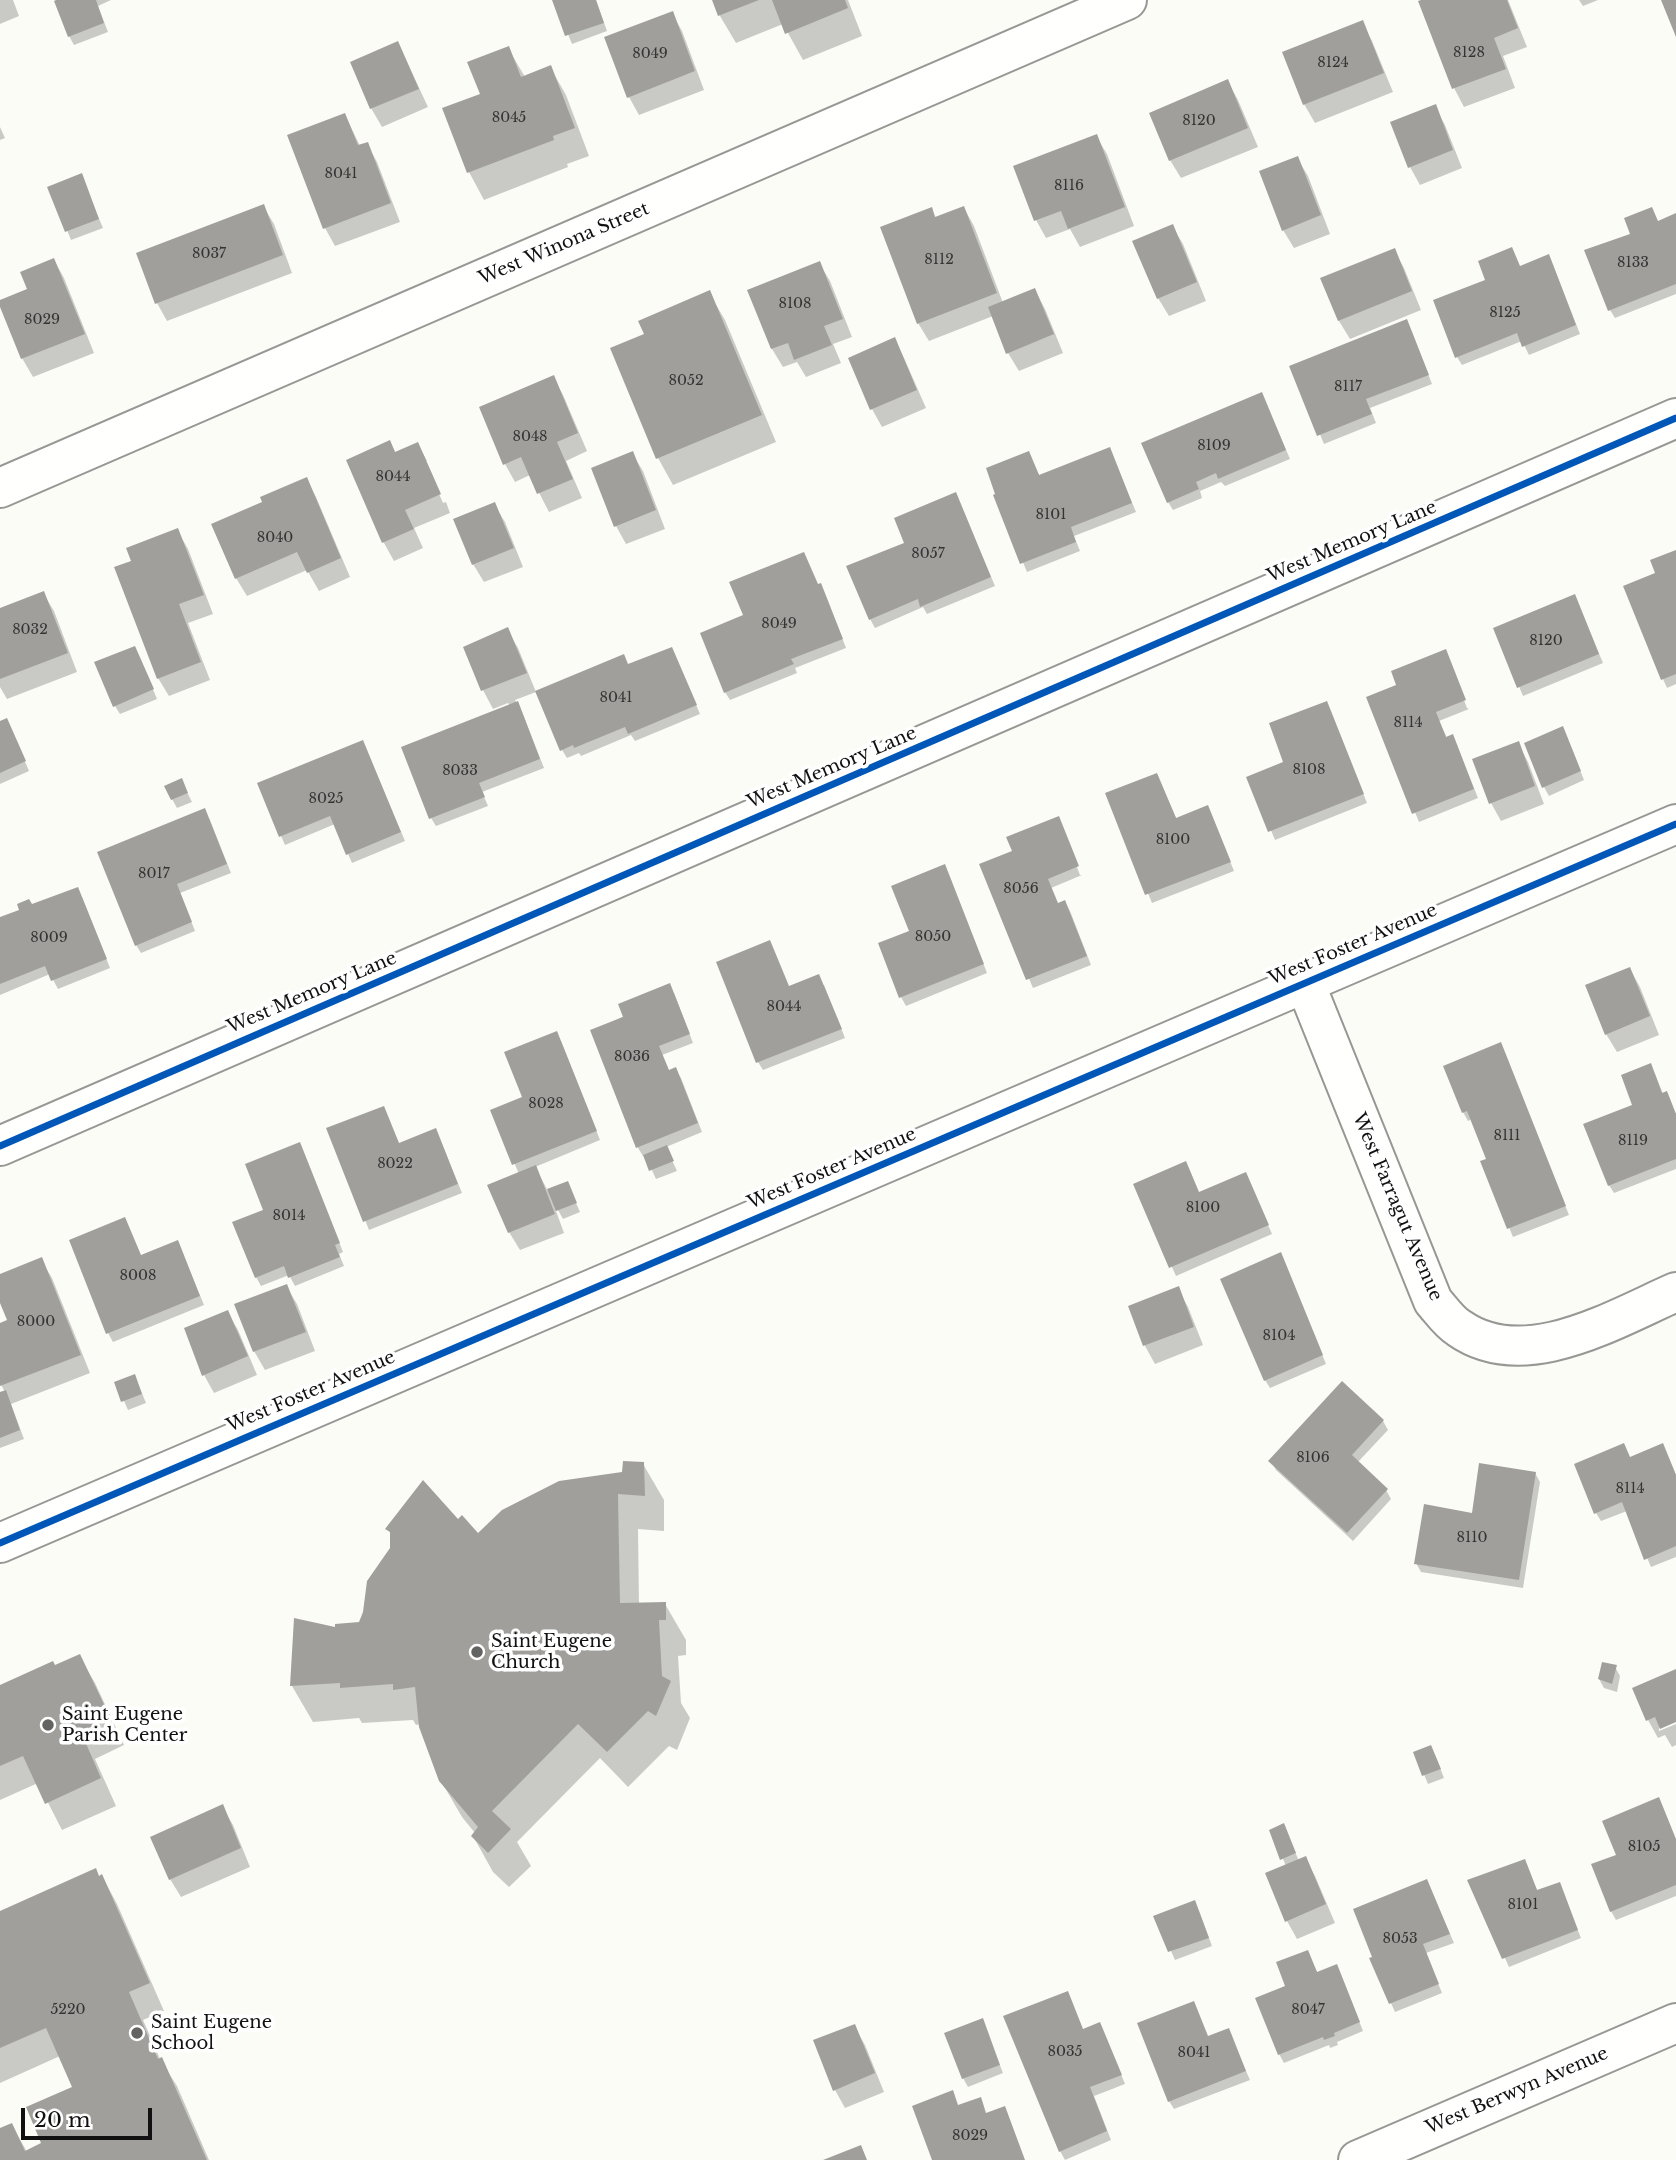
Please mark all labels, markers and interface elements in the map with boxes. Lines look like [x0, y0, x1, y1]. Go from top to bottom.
house number: 8128 [1453, 45, 1485, 61]
house number: 8049 [632, 46, 668, 62]
house number: 8124 [1317, 55, 1349, 71]
house number: 8045 [492, 110, 526, 126]
house number: 8120 [1182, 113, 1216, 129]
house number: 8041 [325, 166, 357, 182]
house number: 8116 [1054, 178, 1084, 194]
street label: West Winona Street [475, 198, 653, 290]
house number: 8037 [192, 246, 226, 262]
house number: 8112 [924, 252, 954, 268]
house number: 8133 [1617, 255, 1649, 271]
house number: 8108 [778, 296, 812, 312]
house number: 8125 [1489, 305, 1521, 321]
house number: 8029 [24, 312, 60, 328]
house number: 8052 [668, 373, 704, 389]
house number: 8117 [1334, 379, 1362, 395]
house number: 8048 [512, 429, 548, 445]
house number: 8109 [1197, 438, 1231, 454]
house number: 8044 [376, 469, 410, 485]
street label: West Memory Lane [1264, 497, 1440, 587]
house number: 8101 [1036, 507, 1066, 523]
house number: 8040 [257, 530, 293, 546]
house number: 8057 [911, 546, 945, 562]
house number: 8049 [761, 616, 797, 632]
house number: 8032 [12, 622, 48, 638]
house number: 8120 [1529, 633, 1563, 649]
house number: 8041 [600, 690, 632, 706]
house number: 8114 [1393, 715, 1423, 731]
street label: West Memory Lane [744, 723, 920, 813]
house number: 8108 [1292, 762, 1326, 778]
house number: 8033 [442, 763, 478, 779]
house number: 8025 [308, 791, 344, 807]
house number: 8100 [1156, 832, 1190, 848]
house number: 8017 [138, 866, 170, 882]
house number: 8056 [1003, 881, 1039, 897]
street label: West Foster Avenue [1266, 900, 1440, 990]
house number: 8050 [915, 929, 951, 945]
house number: 8009 [30, 930, 68, 946]
street label: West Memory Lane [224, 948, 400, 1038]
house number: 8044 [767, 999, 801, 1015]
house number: 8036 [614, 1049, 650, 1065]
house number: 8028 [528, 1096, 564, 1112]
street label: West Farragut Avenue [1348, 1110, 1446, 1304]
street label: West Foster Avenue [745, 1124, 919, 1214]
house number: 8111 [1493, 1128, 1521, 1144]
house number: 8119 [1618, 1133, 1648, 1149]
house number: 8022 [377, 1156, 413, 1172]
house number: 8100 [1186, 1200, 1220, 1216]
house number: 8014 [273, 1208, 305, 1224]
house number: 8008 [120, 1268, 156, 1284]
house number: 8000 [17, 1314, 55, 1330]
house number: 8104 [1263, 1328, 1295, 1344]
street label: West Foster Avenue [224, 1347, 398, 1437]
house number: 8106 [1296, 1450, 1330, 1466]
house number: 8114 [1615, 1481, 1645, 1497]
house number: 8110 [1457, 1530, 1487, 1546]
place label: Saint Eugene Church [491, 1631, 612, 1674]
marker: Saint Eugene Church [469, 1644, 485, 1660]
place label: Saint Eugene Parish Center [62, 1704, 187, 1746]
marker: Saint Eugene Parish Center [40, 1717, 56, 1733]
house number: 8105 [1628, 1839, 1660, 1855]
house number: 8101 [1508, 1897, 1538, 1913]
house number: 8053 [1382, 1931, 1418, 1947]
house number: 5220 [50, 2002, 86, 2018]
house number: 8047 [1291, 2002, 1325, 2018]
place label: Saint Eugene School [151, 2012, 272, 2054]
marker: Saint Eugene School [129, 2025, 145, 2041]
street label: West Berwyn Avenue [1423, 2043, 1611, 2139]
house number: 8035 [1047, 2044, 1083, 2060]
house number: 8041 [1178, 2045, 1210, 2061]
scale bar [24, 2094, 156, 2138]
text: 20 m [34, 2107, 91, 2133]
house number: 8029 [952, 2128, 988, 2144]

